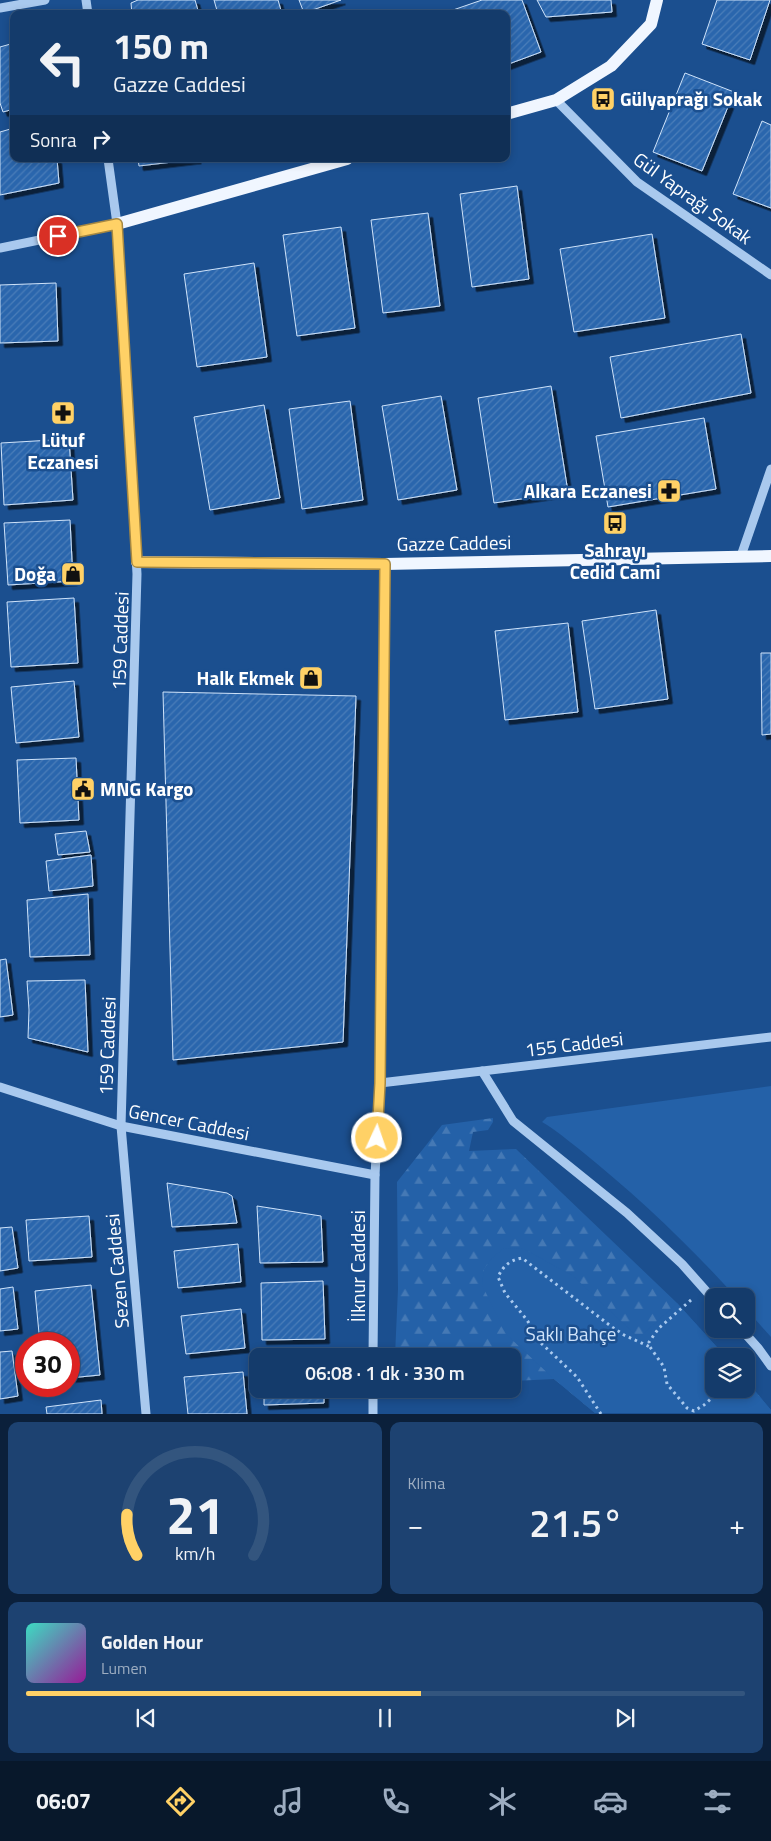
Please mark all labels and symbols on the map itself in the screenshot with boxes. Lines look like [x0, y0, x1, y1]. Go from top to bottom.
place label: Gülyaprağı Sokak [620, 84, 763, 113]
bus stop icon: Gülyaprağı Sokak [590, 86, 616, 112]
street label: Gül Yaprağı Sokak [628, 144, 759, 251]
pin [37, 215, 79, 257]
pharmacy icon: Lütuf Eczanesi [50, 400, 76, 426]
place label: Lütuf Eczanesi [27, 425, 99, 476]
place label: Alkara Eczanesi [524, 476, 652, 505]
pharmacy icon: Alkara Eczanesi [656, 478, 682, 504]
bus stop icon: Sahrayı Cedid Cami [602, 510, 628, 536]
street label: Gazze Caddesi [396, 527, 512, 558]
place label: Sahrayı Cedid Cami [570, 535, 660, 586]
place label: Doğa [14, 559, 56, 588]
shop icon: Doğa [60, 561, 86, 587]
street label: 159 Caddesi [103, 591, 136, 691]
place label: Halk Ekmek [197, 663, 294, 692]
shop icon: Halk Ekmek [298, 665, 324, 691]
place label: MNG Kargo [100, 774, 193, 803]
public building icon: MNG Kargo [70, 776, 96, 802]
street label: 159 Caddesi [90, 996, 123, 1096]
street label: 155 Caddesi [523, 1023, 625, 1064]
street label: Gencer Caddesi [126, 1096, 252, 1147]
position arrow [350, 1111, 402, 1163]
street label: İlknur Caddesi [343, 1210, 372, 1322]
street label: Sezen Caddesi [97, 1212, 136, 1330]
park label: Saklı Bahçe [526, 1319, 616, 1348]
speed limit sign: 30 [15, 1332, 80, 1397]

